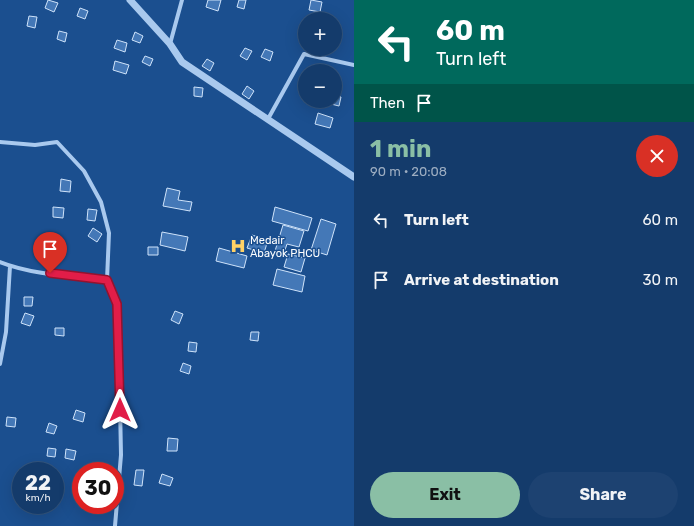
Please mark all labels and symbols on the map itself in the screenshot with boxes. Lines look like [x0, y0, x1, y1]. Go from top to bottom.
pin [33, 232, 67, 273]
place label: Medair Abayok PHCU [250, 234, 320, 260]
hospital icon: Medair Abayok PHCU [229, 237, 247, 255]
position arrow [99, 389, 141, 431]
speed limit sign: 30 [72, 462, 124, 514]

